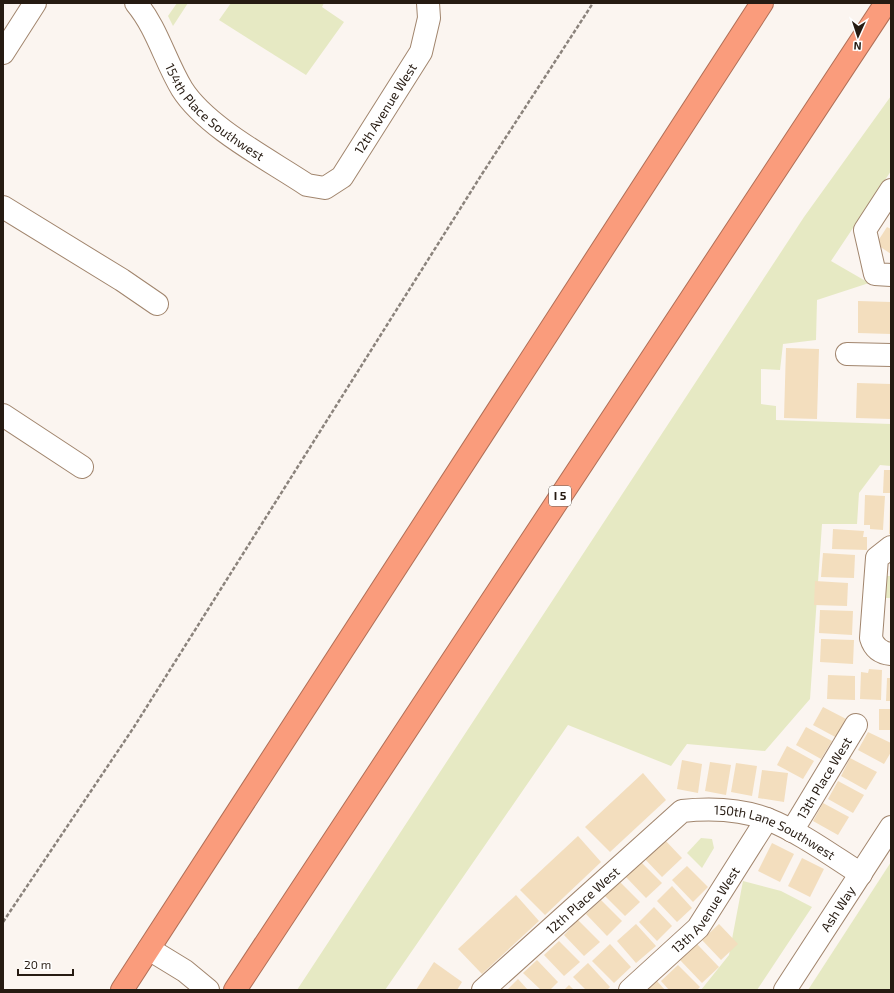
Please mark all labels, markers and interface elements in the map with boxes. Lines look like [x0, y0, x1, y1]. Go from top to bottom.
north arrow [838, 16, 878, 56]
text: N [853, 40, 862, 53]
street label: 12th Avenue West [351, 60, 420, 157]
street label: 154th Place Southwest [162, 61, 267, 164]
road number: I 5 [549, 486, 571, 506]
street label: 13th Place West [793, 734, 855, 822]
street label: 150th Lane Southwest [714, 802, 838, 863]
street label: 12th Place West [543, 863, 623, 938]
street label: 13th Avenue West [668, 863, 743, 956]
street label: Ash Way [817, 883, 859, 935]
scale bar [18, 951, 73, 977]
text: 20 m [24, 957, 51, 971]

